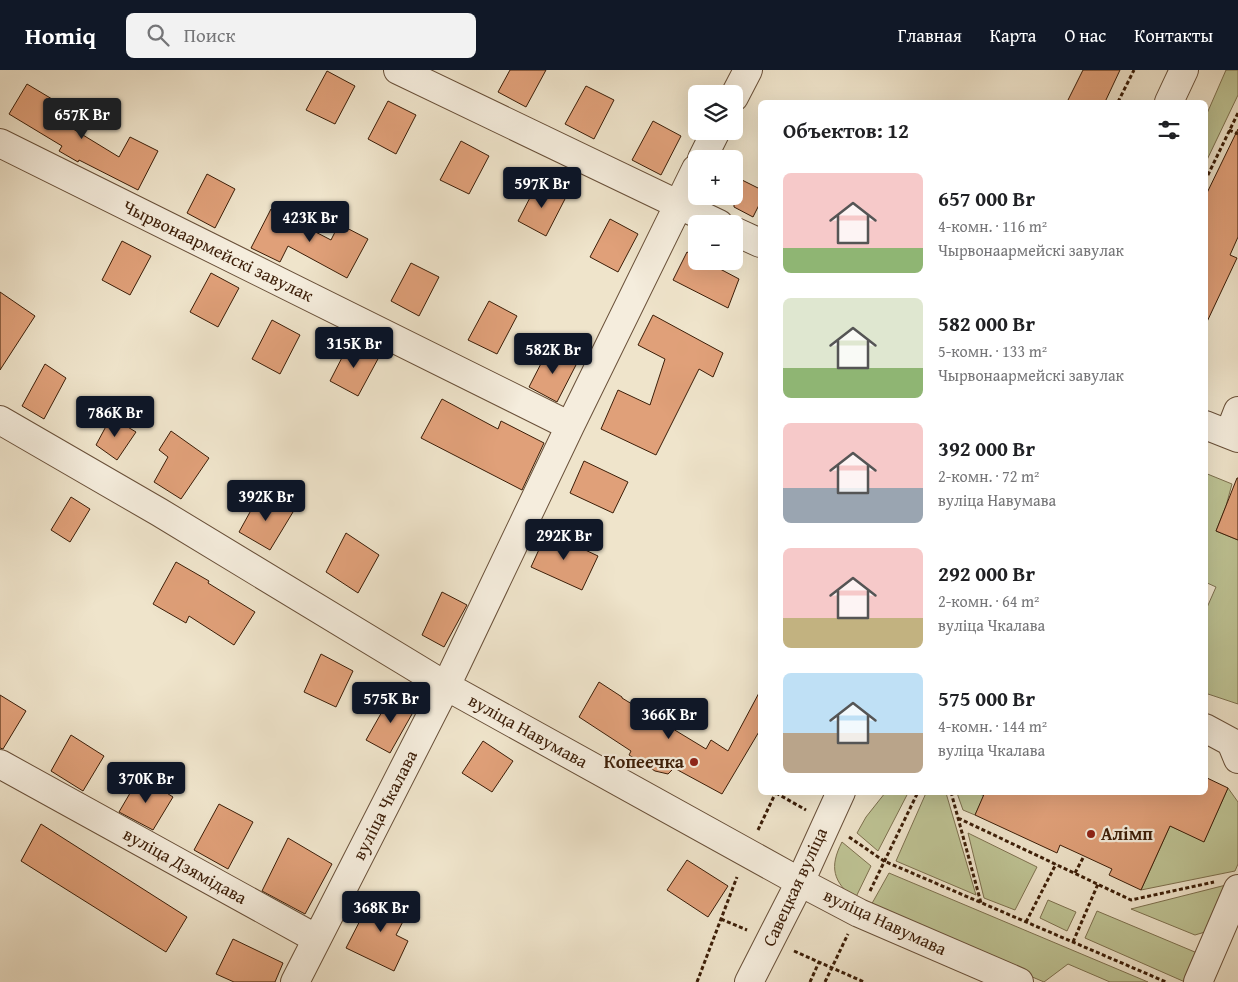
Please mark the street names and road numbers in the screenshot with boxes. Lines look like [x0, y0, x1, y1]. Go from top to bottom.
street label: Чырвонаармейскі завулак [118, 193, 319, 309]
street label: вуліца Навумава [464, 687, 593, 775]
street label: вуліца Чкалава [345, 745, 424, 865]
street label: вуліца Дзямідава [118, 820, 252, 911]
street label: Савецкая вуліца [755, 822, 834, 951]
street label: вуліца Навумава [819, 881, 952, 962]

